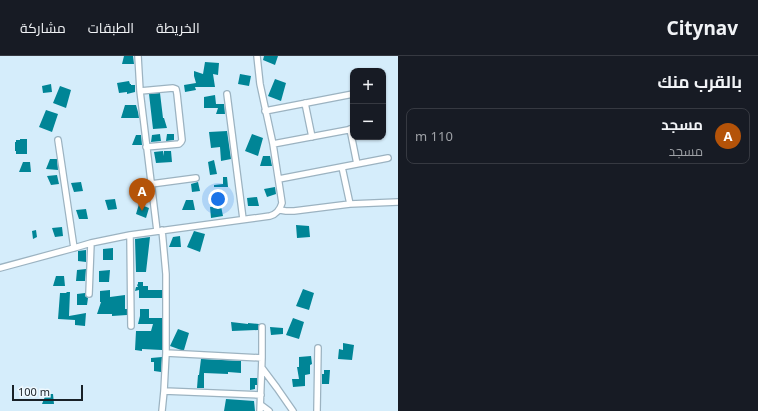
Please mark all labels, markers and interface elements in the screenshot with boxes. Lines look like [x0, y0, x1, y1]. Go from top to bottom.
text: Citynav [666, 15, 738, 41]
text: مشاركة [20, 18, 66, 37]
text: الطبقات [88, 18, 134, 37]
text: الخريطة [156, 18, 200, 37]
map controls [350, 68, 386, 140]
button: + [350, 68, 386, 104]
text: بالقرب منك [657, 70, 742, 93]
button: − [350, 104, 386, 140]
text: مسجد [661, 114, 703, 134]
text: 110 m [415, 127, 453, 145]
text: A [724, 127, 733, 145]
text: مسجد [669, 142, 703, 160]
pin: A [129, 178, 155, 211]
your location [208, 189, 228, 209]
scale bar [12, 383, 83, 402]
text: 100 m [18, 384, 50, 399]

